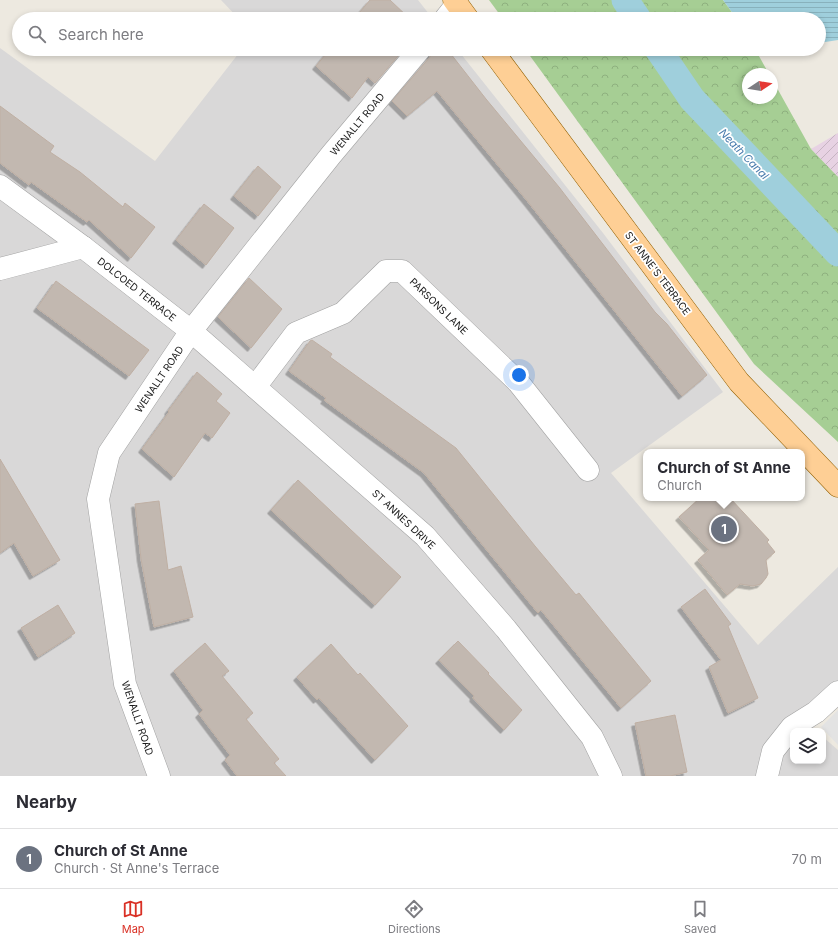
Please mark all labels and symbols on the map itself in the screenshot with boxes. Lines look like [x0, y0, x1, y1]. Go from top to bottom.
north arrow [742, 68, 778, 104]
street label: WENALLT ROAD [327, 90, 387, 158]
water label: Neath Canal [716, 126, 772, 183]
street label: ST ANNE'S TERRACE [623, 229, 693, 317]
street label: DOLCOED TERRACE [95, 255, 179, 323]
street label: PARSONS LANE [408, 275, 470, 337]
street label: WENALLT ROAD [132, 343, 186, 415]
your location [509, 365, 529, 385]
street label: ST ANNES DRIVE [370, 487, 438, 551]
pin: 1 [711, 514, 737, 544]
street label: WENALLT ROAD [120, 679, 156, 757]

